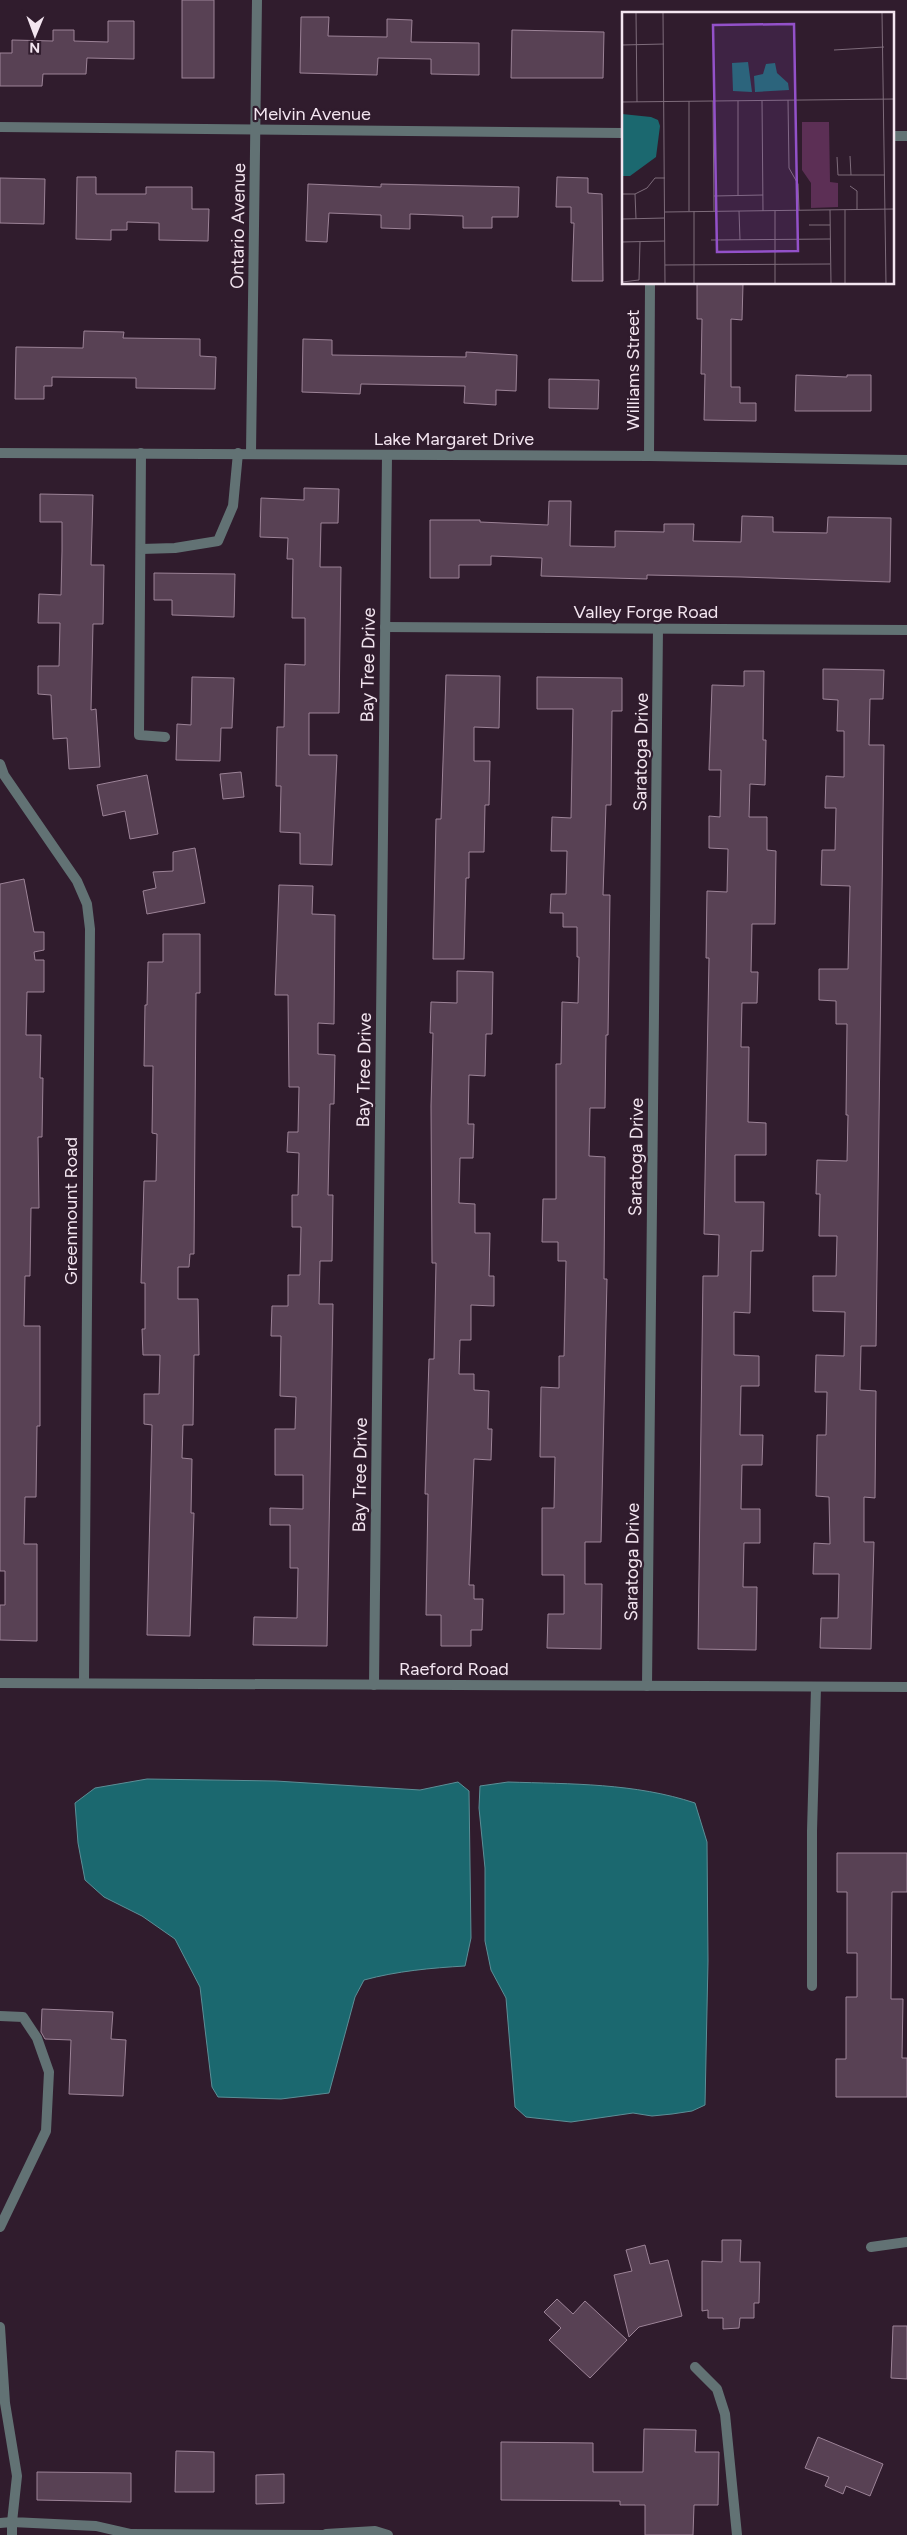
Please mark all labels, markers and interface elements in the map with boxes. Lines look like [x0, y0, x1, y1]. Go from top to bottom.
north arrow [10, 10, 60, 60]
inset map [622, 12, 894, 285]
text: N [29, 39, 40, 56]
street label: Melvin Avenue [253, 103, 371, 125]
street label: Ontario Avenue [226, 163, 250, 289]
street label: Williams Street [622, 309, 644, 431]
street label: Lake Margaret Drive [374, 428, 534, 450]
street label: Valley Forge Road [574, 601, 718, 623]
street label: Bay Tree Drive [356, 607, 380, 723]
street label: Saratoga Drive [629, 692, 653, 811]
street label: Bay Tree Drive [352, 1012, 376, 1128]
street label: Saratoga Drive [624, 1097, 648, 1216]
street label: Greenmount Road [60, 1137, 82, 1285]
street label: Bay Tree Drive [348, 1417, 372, 1533]
street label: Saratoga Drive [620, 1502, 644, 1621]
street label: Raeford Road [399, 1658, 509, 1680]

